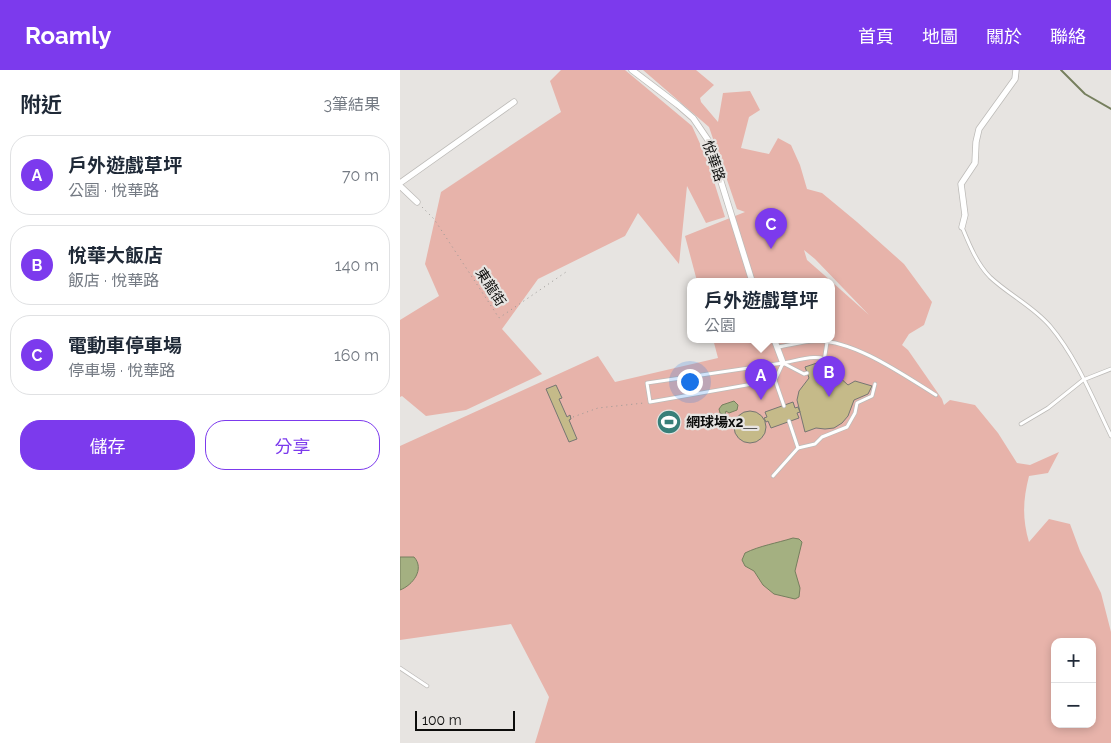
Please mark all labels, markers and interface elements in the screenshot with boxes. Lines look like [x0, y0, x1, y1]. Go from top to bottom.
text: Roamly [25, 21, 111, 50]
text: 首頁 [858, 26, 894, 47]
text: 地圖 [922, 26, 958, 47]
text: 關於 [986, 26, 1022, 47]
text: 聯絡 [1050, 26, 1086, 47]
text: 附近 [20, 92, 62, 117]
text: 3筆結果 [323, 95, 380, 114]
street label: 悅華路 [700, 139, 728, 183]
text: 戶外遊戲草坪 [68, 154, 182, 176]
text: A [32, 166, 42, 185]
text: 70 m [342, 166, 379, 185]
text: 公園 · 悅華路 [68, 181, 159, 200]
pin: C [755, 208, 787, 249]
text: 悅華大飯店 [68, 244, 163, 266]
text: B [32, 256, 42, 275]
text: 140 m [335, 256, 379, 275]
street label: 東龍街 [473, 265, 509, 309]
text: 飯店 · 悅華路 [68, 271, 159, 290]
popup [687, 278, 835, 343]
text: 戶外遊戲草坪 [704, 289, 818, 311]
text: 公園 [704, 316, 736, 335]
text: 電動車停車場 [68, 334, 182, 356]
text: C [32, 346, 42, 365]
text: 160 m [334, 346, 379, 365]
pin: B [813, 356, 845, 397]
pin: A [745, 359, 777, 400]
text: 停車場 · 悅華路 [68, 361, 175, 380]
your location [677, 369, 703, 395]
sports icon: 網球場x2＿ [656, 409, 682, 435]
place label: 網球場x2＿ [686, 414, 757, 430]
button: 儲存 [20, 420, 195, 470]
button: 分享 [205, 420, 380, 470]
map controls [1051, 638, 1096, 728]
button: + [1051, 638, 1096, 683]
button: − [1051, 683, 1096, 728]
scale bar [415, 708, 515, 731]
text: 100 m [422, 712, 462, 728]

